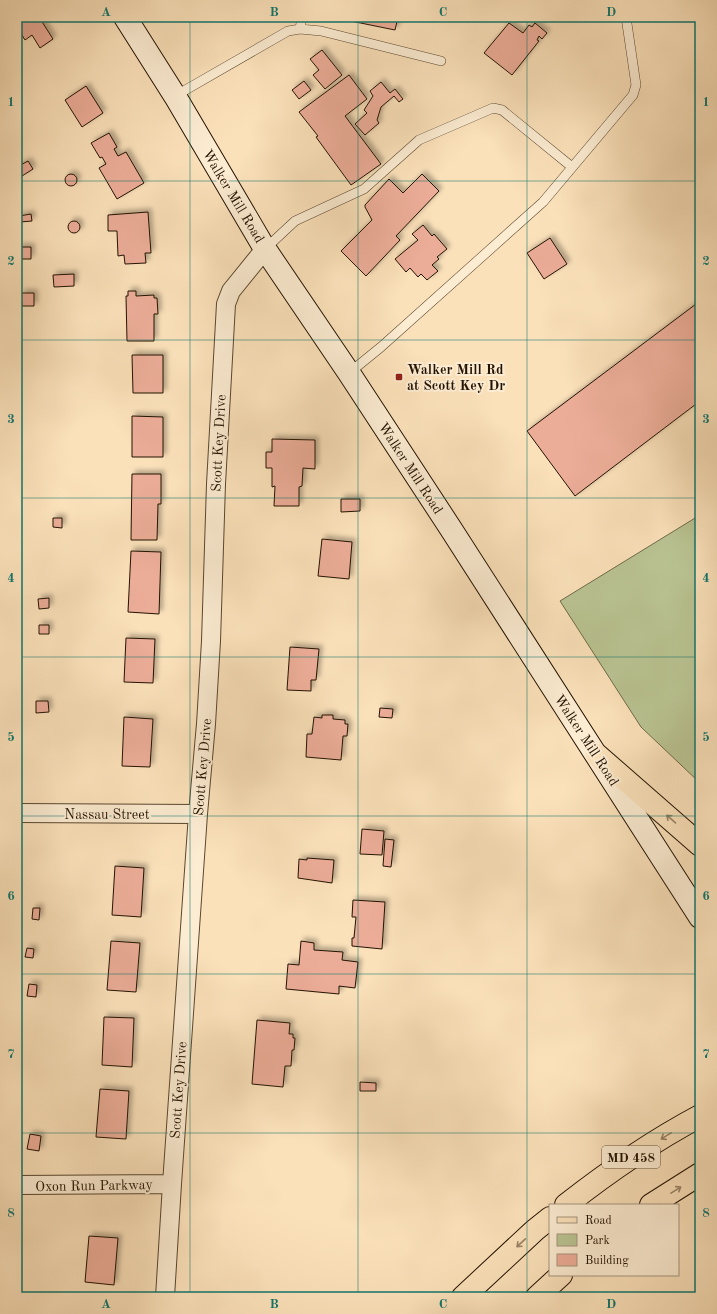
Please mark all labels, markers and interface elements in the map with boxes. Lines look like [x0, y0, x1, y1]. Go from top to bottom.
text: A [101, 6, 111, 19]
text: B [269, 6, 279, 19]
text: C [439, 6, 447, 19]
text: D [606, 6, 616, 19]
text: 1 [7, 96, 15, 109]
text: 1 [702, 96, 710, 109]
street label: Walker Mill Road [200, 147, 266, 246]
text: 2 [7, 255, 15, 268]
text: 2 [702, 255, 710, 268]
place label: Walker Mill Rd at Scott Key Dr [407, 363, 505, 393]
marker: Walker Mill Rd at Scott Key Dr [394, 372, 404, 382]
street label: Scott Key Drive [209, 394, 229, 492]
text: 3 [7, 413, 15, 426]
text: 3 [702, 413, 710, 426]
street label: Walker Mill Road [375, 420, 445, 517]
text: 4 [7, 572, 15, 585]
text: 4 [702, 572, 710, 585]
street label: Walker Mill Road [551, 692, 621, 789]
street label: Scott Key Drive [192, 718, 214, 816]
text: 5 [7, 731, 15, 744]
text: 5 [702, 731, 710, 744]
street label: Nassau Street [64, 808, 150, 822]
one-way arrow [666, 815, 676, 824]
text: 6 [7, 890, 15, 903]
text: 6 [702, 890, 710, 903]
street label: Scott Key Drive [169, 1041, 189, 1139]
text: 7 [7, 1048, 15, 1061]
text: 7 [702, 1048, 710, 1061]
one-way arrow [660, 1132, 672, 1140]
road number: MD 458 [602, 1146, 660, 1168]
street label: Oxon Run Parkway [35, 1178, 153, 1194]
one-way arrow [670, 1185, 682, 1193]
legend [549, 1204, 679, 1276]
text: 8 [7, 1207, 15, 1220]
text: 8 [702, 1207, 710, 1220]
text: Road [585, 1215, 612, 1227]
text: Park [585, 1235, 610, 1247]
one-way arrow [515, 1239, 526, 1248]
text: Building [585, 1255, 629, 1267]
text: A [101, 1298, 111, 1311]
text: B [269, 1298, 279, 1311]
text: C [439, 1298, 447, 1311]
text: D [606, 1298, 616, 1311]

